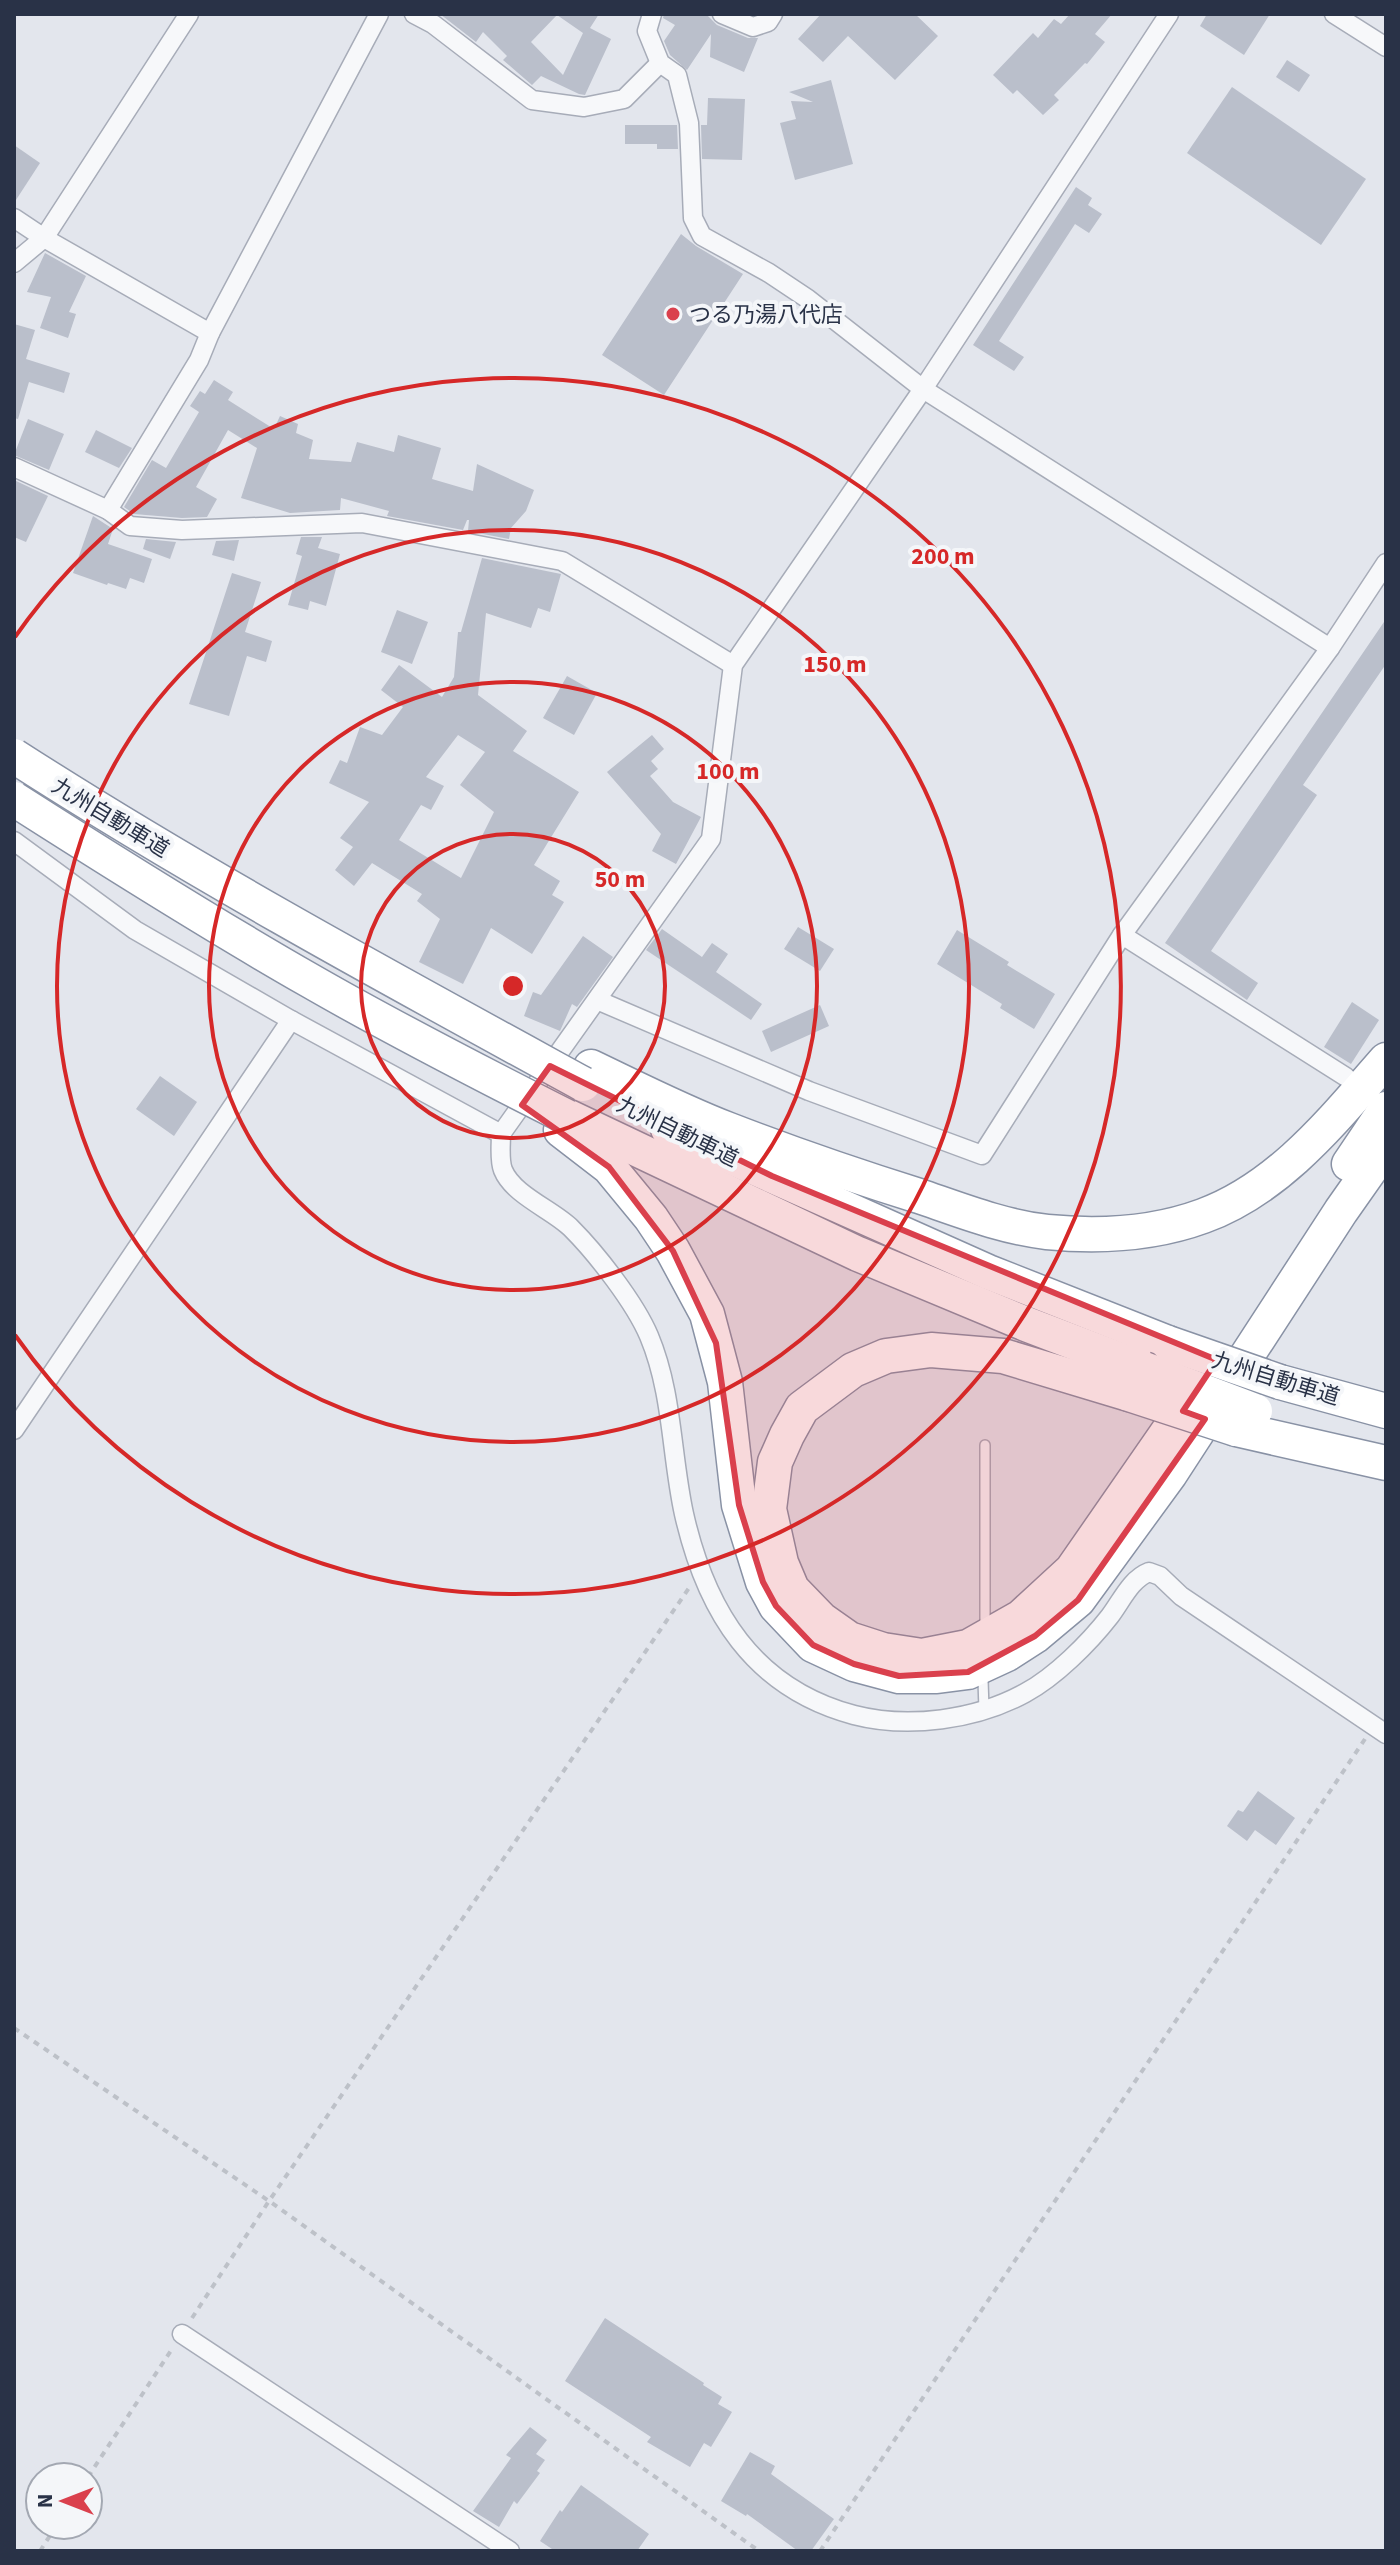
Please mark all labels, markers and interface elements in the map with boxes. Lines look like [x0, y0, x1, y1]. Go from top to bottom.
place label: つる乃湯八代店 [689, 299, 843, 331]
marker: つる乃湯八代店 [664, 305, 682, 323]
text: 200 m [911, 539, 975, 574]
text: 150 m [803, 647, 867, 682]
text: 100 m [696, 754, 760, 789]
street label: 九州自動車道 [46, 770, 175, 866]
text: 50 m [595, 862, 645, 897]
centre of rings [499, 972, 527, 1000]
street label: 九州自動車道 [611, 1089, 744, 1175]
street label: 九州自動車道 [1208, 1344, 1344, 1414]
north arrow [24, 2461, 104, 2541]
text: N [29, 2494, 61, 2508]

